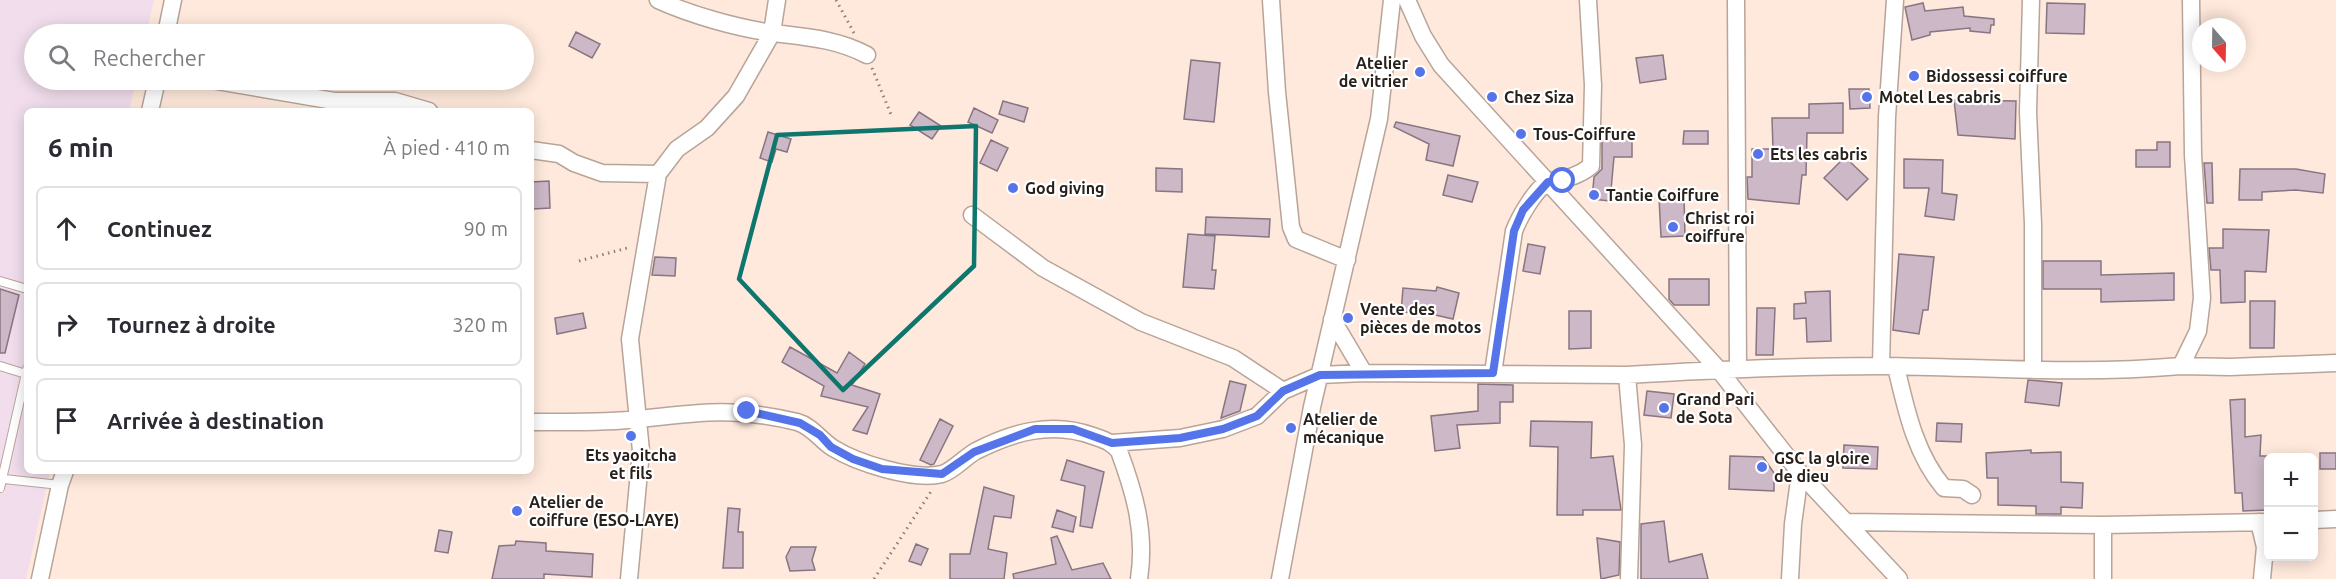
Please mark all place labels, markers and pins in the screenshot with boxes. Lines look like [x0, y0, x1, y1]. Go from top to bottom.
place label: Atelier de vitrier [1339, 54, 1408, 90]
marker: Atelier de vitrier [1413, 65, 1427, 79]
place label: Bidossessi coiffure [1926, 67, 2068, 85]
marker: Bidossessi coiffure [1907, 69, 1921, 83]
place label: Chez Siza [1504, 88, 1574, 106]
place label: Motel Les cabris [1879, 88, 2001, 106]
marker: Chez Siza [1485, 90, 1499, 104]
marker: Motel Les cabris [1860, 90, 1874, 104]
place label: Tous-Coiffure [1533, 125, 1636, 143]
marker: Tous-Coiffure [1514, 127, 1528, 141]
place label: Ets les cabris [1770, 145, 1868, 163]
marker: Ets les cabris [1751, 147, 1765, 161]
place label: God giving [1025, 179, 1105, 197]
marker: God giving [1006, 181, 1020, 195]
place label: Tantie Coiffure [1606, 186, 1719, 204]
marker: Tantie Coiffure [1587, 188, 1601, 202]
place label: Christ roi coiffure [1685, 209, 1754, 245]
marker: Christ roi coiffure [1666, 220, 1680, 234]
place label: Vente des pièces de motos [1360, 300, 1481, 336]
marker: Vente des pièces de motos [1341, 311, 1355, 325]
place label: Grand Pari de Sota [1676, 390, 1755, 426]
marker: Grand Pari de Sota [1657, 401, 1671, 415]
place label: Atelier de mécanique [1303, 410, 1384, 446]
marker: Atelier de mécanique [1284, 421, 1298, 435]
marker: Ets yaoitcha et fils [624, 429, 638, 443]
place label: Ets yaoitcha et fils [585, 446, 677, 482]
place label: GSC la gloire de dieu [1774, 449, 1870, 485]
marker: GSC la gloire de dieu [1755, 460, 1769, 474]
place label: Atelier de coiffure (ESO-LAYE) [529, 493, 679, 530]
marker: Atelier de coiffure (ESO-LAYE) [510, 504, 524, 518]

